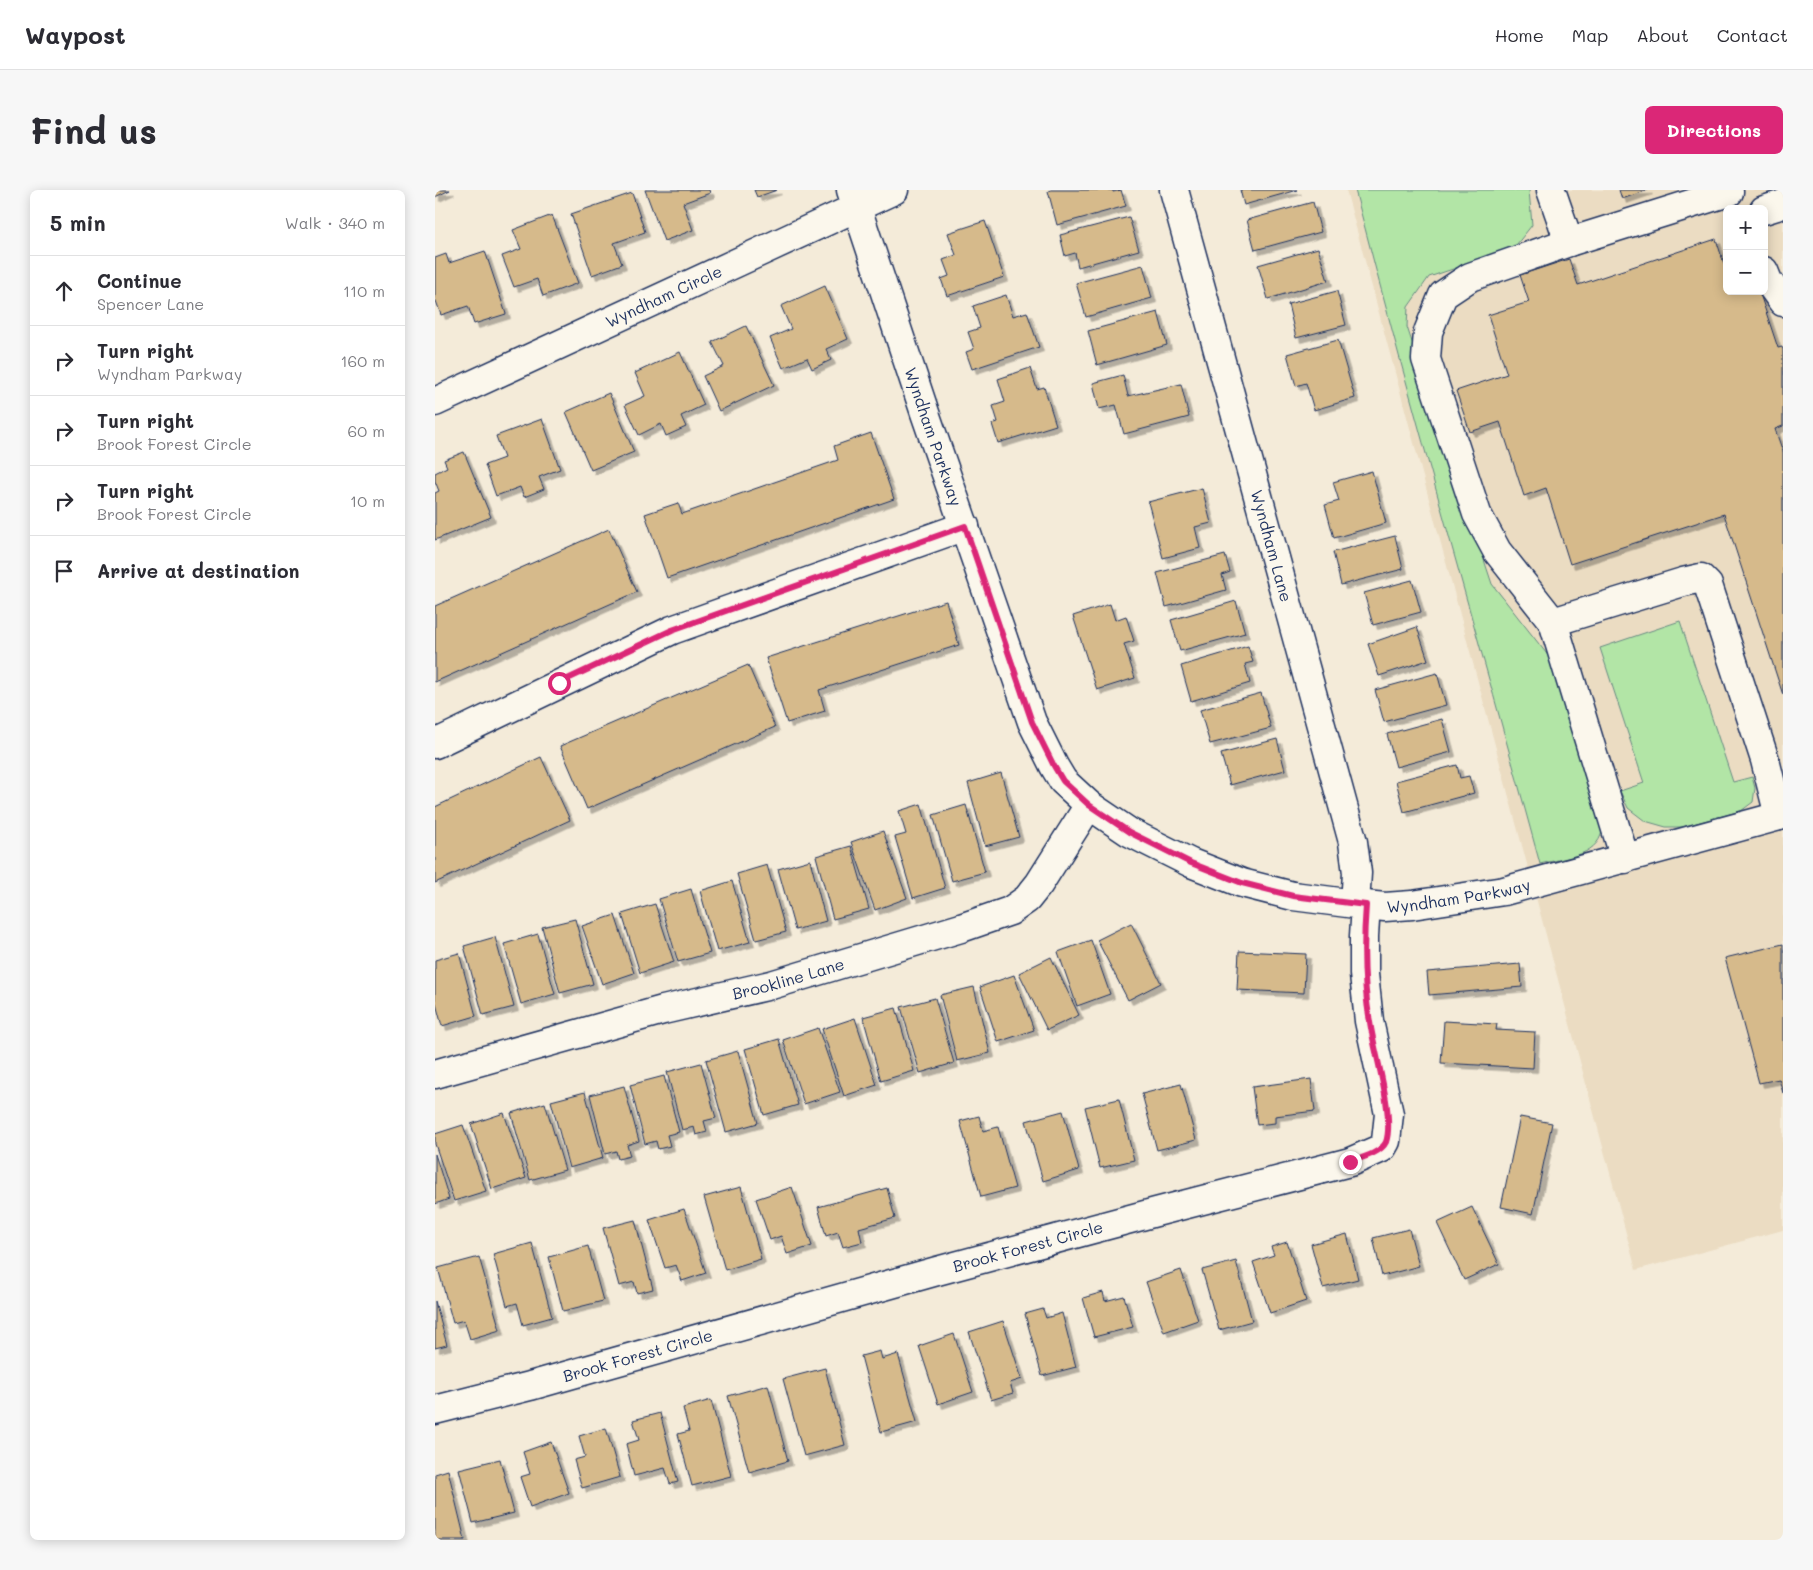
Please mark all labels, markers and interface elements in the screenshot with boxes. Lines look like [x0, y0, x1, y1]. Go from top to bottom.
text: Waypost [25, 19, 126, 50]
text: Home [1495, 23, 1544, 47]
text: Map [1572, 23, 1608, 47]
text: About [1636, 23, 1689, 47]
text: Contact [1717, 23, 1788, 47]
button: Directions [1645, 106, 1783, 154]
text: Find us [30, 107, 157, 153]
map controls [1723, 205, 1768, 295]
button: + [1723, 205, 1768, 250]
text: 5 min [50, 209, 106, 236]
text: Walk · 340 m [285, 212, 385, 233]
button: − [1723, 250, 1768, 295]
street label: Wyndham Circle [602, 260, 725, 332]
text: Continue [97, 268, 182, 293]
icon: ahead [50, 277, 78, 305]
text: 110 m [343, 280, 385, 301]
text: Spencer Lane [97, 293, 204, 314]
text: Turn right [97, 338, 194, 363]
icon: right [50, 347, 78, 375]
text: 160 m [340, 350, 385, 371]
text: Wyndham Parkway [97, 363, 242, 384]
street label: Wyndham Parkway [901, 364, 967, 509]
text: Turn right [97, 408, 194, 433]
icon: right [50, 417, 78, 445]
text: 60 m [348, 420, 385, 441]
text: Brook Forest Circle [97, 433, 252, 454]
text: Turn right [97, 478, 194, 503]
icon: right [50, 487, 78, 515]
street label: Wyndham Lane [1247, 487, 1298, 604]
text: 10 m [350, 490, 385, 511]
text: Brook Forest Circle [97, 503, 252, 524]
icon: arrive [50, 557, 78, 585]
text: Arrive at destination [97, 558, 300, 583]
route start [548, 672, 571, 695]
street label: Wyndham Parkway [1386, 873, 1533, 917]
street label: Brookline Lane [730, 953, 847, 1004]
route end [1339, 1151, 1362, 1174]
street label: Brook Forest Circle [950, 1216, 1105, 1276]
street label: Brook Forest Circle [560, 1324, 715, 1386]

